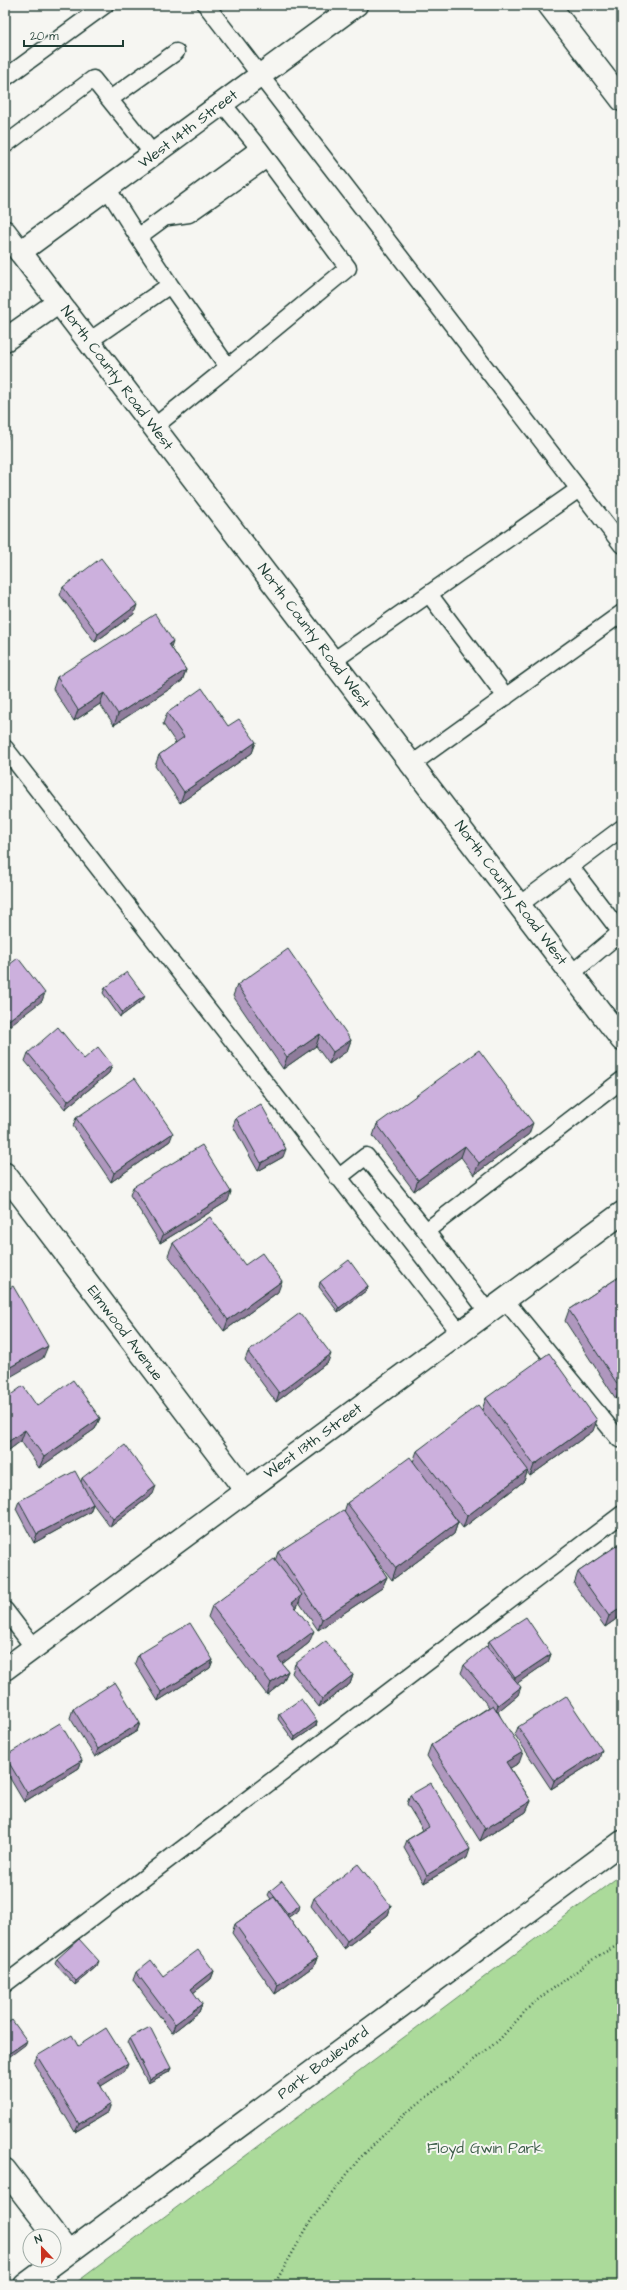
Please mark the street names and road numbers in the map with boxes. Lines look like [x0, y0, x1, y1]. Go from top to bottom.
street label: West 14th Street [134, 85, 242, 173]
street label: North County Road West [55, 301, 178, 455]
street label: North County Road West [252, 559, 375, 713]
street label: North County Road West [449, 816, 572, 970]
street label: Elmwood Avenue [82, 1281, 168, 1385]
street label: West 13th Street [259, 1398, 367, 1484]
street label: Park Boulevard [273, 2022, 373, 2104]

